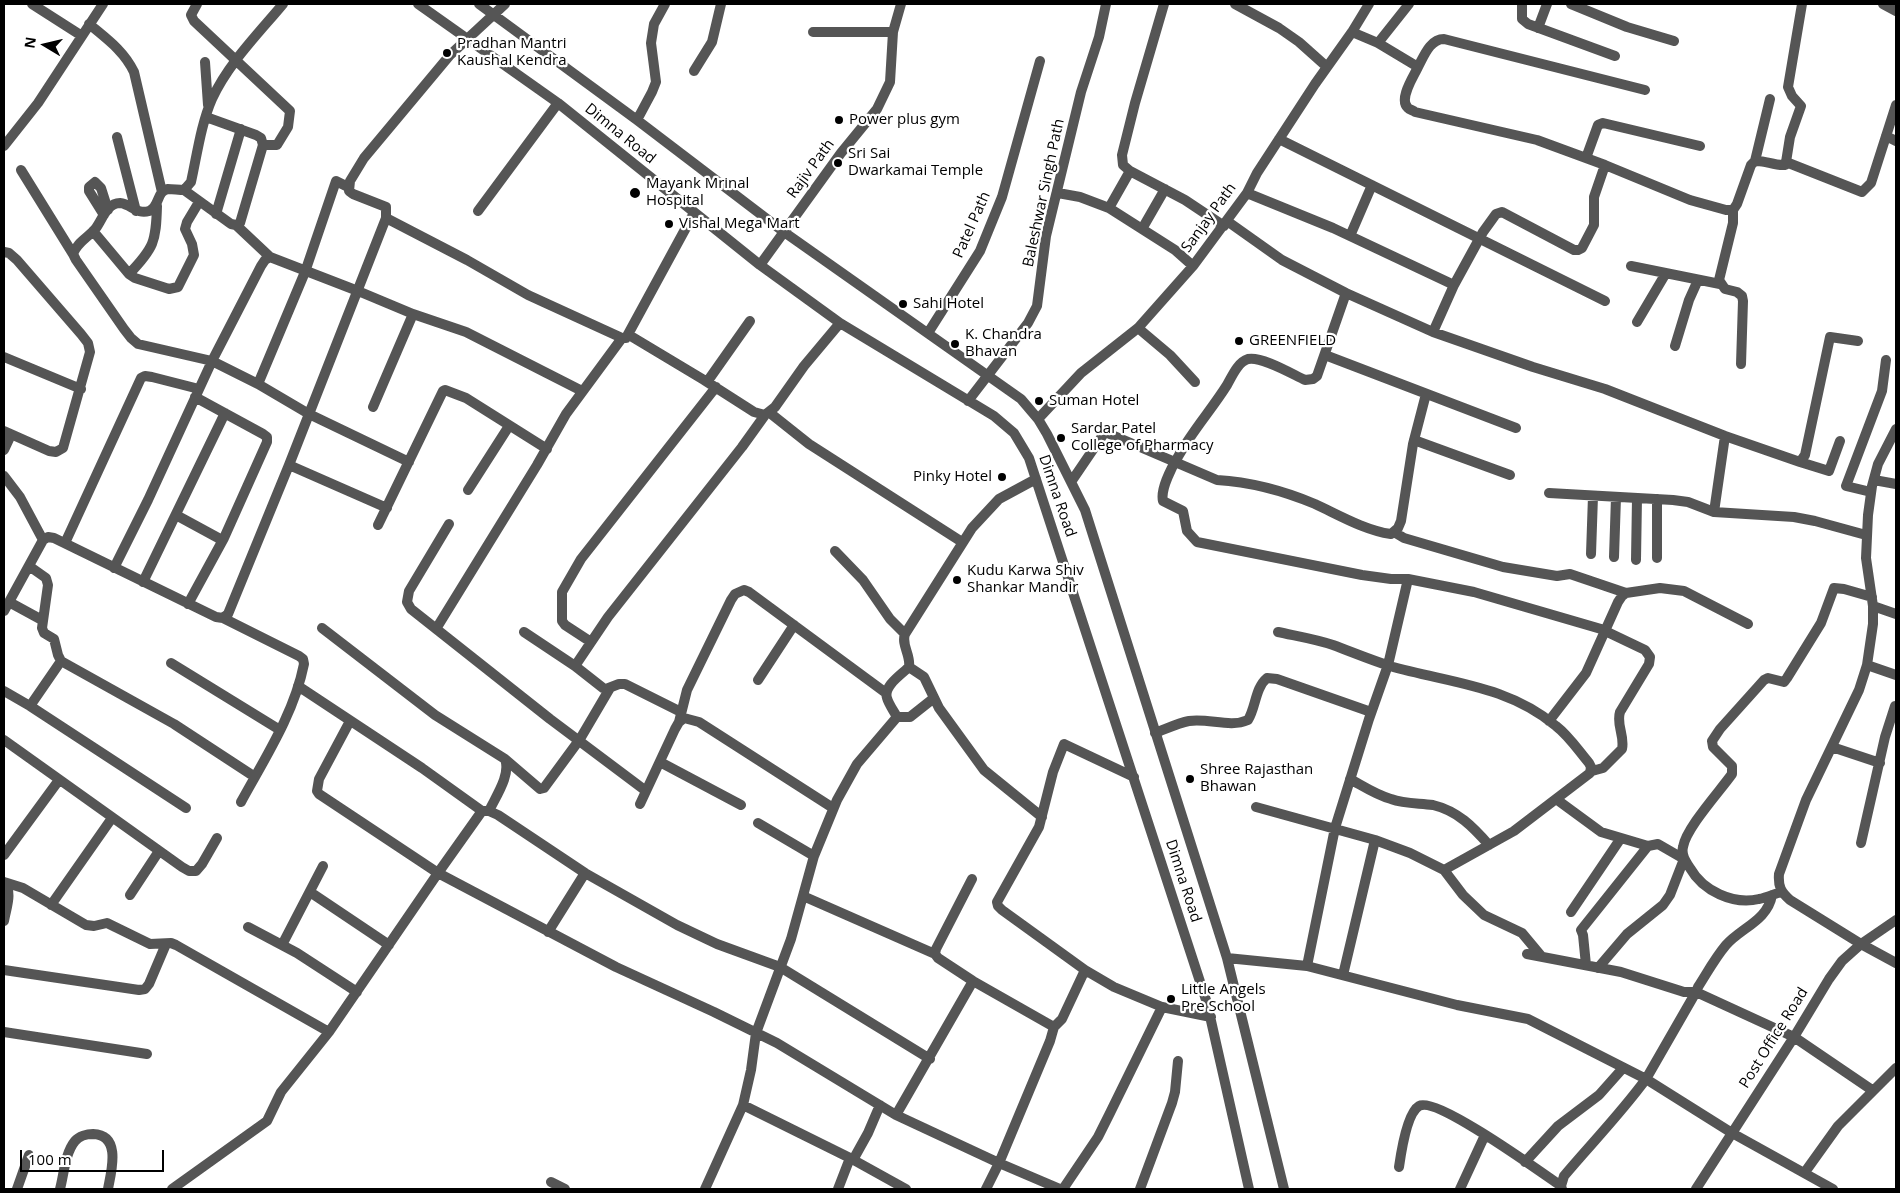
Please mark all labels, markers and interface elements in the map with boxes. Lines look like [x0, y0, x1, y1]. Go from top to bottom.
north arrow [20, 20, 70, 70]
text: N [19, 35, 40, 50]
place label: Pradhan Mantri Kaushal Kendra [457, 35, 567, 70]
marker: Pradhan Mantri Kaushal Kendra [441, 47, 453, 59]
street label: Dimna Road [581, 100, 659, 168]
place label: Power plus gym [849, 111, 960, 129]
marker: Power plus gym [833, 114, 845, 126]
street label: Baleshwar Singh Path [1020, 117, 1068, 269]
street label: Rajiv Path [784, 136, 838, 202]
place label: Sri Sai Dwarkamai Temple [848, 145, 983, 180]
marker: Sri Sai Dwarkamai Temple [832, 157, 844, 169]
place label: Mayank Mrinal Hospital [646, 175, 749, 210]
street label: Sanjay Path [1178, 180, 1240, 256]
marker: Mayank Mrinal Hospital [628, 186, 642, 200]
street label: Patel Path [949, 189, 995, 261]
place label: Vishal Mega Mart [679, 215, 800, 233]
marker: Vishal Mega Mart [663, 218, 675, 230]
place label: Sahi Hotel [913, 295, 984, 313]
marker: Sahi Hotel [897, 298, 909, 310]
place label: K. Chandra Bhavan [965, 326, 1042, 361]
place label: GREENFIELD [1249, 332, 1336, 350]
marker: GREENFIELD [1233, 335, 1245, 347]
marker: K. Chandra Bhavan [949, 338, 961, 350]
place label: Suman Hotel [1049, 392, 1139, 410]
marker: Suman Hotel [1033, 395, 1045, 407]
place label: Sardar Patel College of Pharmacy [1071, 420, 1214, 455]
marker: Sardar Patel College of Pharmacy [1055, 432, 1067, 444]
street label: Dimna Road [1035, 453, 1079, 539]
place label: Pinky Hotel [913, 468, 992, 486]
marker: Pinky Hotel [996, 471, 1008, 483]
place label: Kudu Karwa Shiv Shankar Mandir [967, 562, 1084, 597]
marker: Kudu Karwa Shiv Shankar Mandir [951, 574, 963, 586]
place label: Shree Rajasthan Bhawan [1200, 761, 1313, 796]
marker: Shree Rajasthan Bhawan [1184, 773, 1196, 785]
street label: Dimna Road [1161, 837, 1205, 925]
place label: Little Angels Pre School [1181, 981, 1266, 1016]
street label: Post Office Road [1736, 984, 1812, 1092]
marker: Little Angels Pre School [1165, 993, 1177, 1005]
scale bar [22, 1140, 166, 1172]
text: 100 m [28, 1149, 72, 1169]

